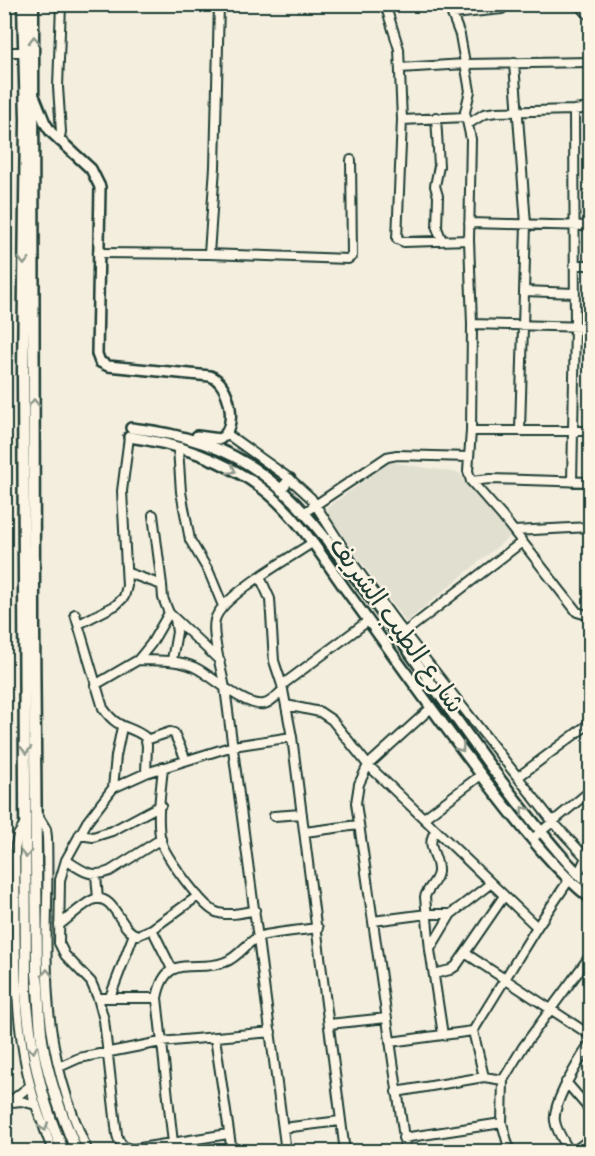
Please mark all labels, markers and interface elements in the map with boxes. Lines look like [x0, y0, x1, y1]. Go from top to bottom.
one-way arrow [28, 36, 40, 45]
one-way arrow [18, 257, 30, 266]
one-way arrow [28, 399, 40, 408]
one-way arrow [226, 463, 236, 474]
street label: شارع الطيب الشريف [321, 530, 472, 720]
one-way arrow [454, 741, 465, 752]
one-way arrow [20, 746, 32, 755]
one-way arrow [521, 806, 532, 817]
one-way arrow [20, 850, 32, 859]
one-way arrow [41, 969, 53, 978]
one-way arrow [26, 1044, 38, 1054]
one-way arrow [36, 1121, 49, 1132]

